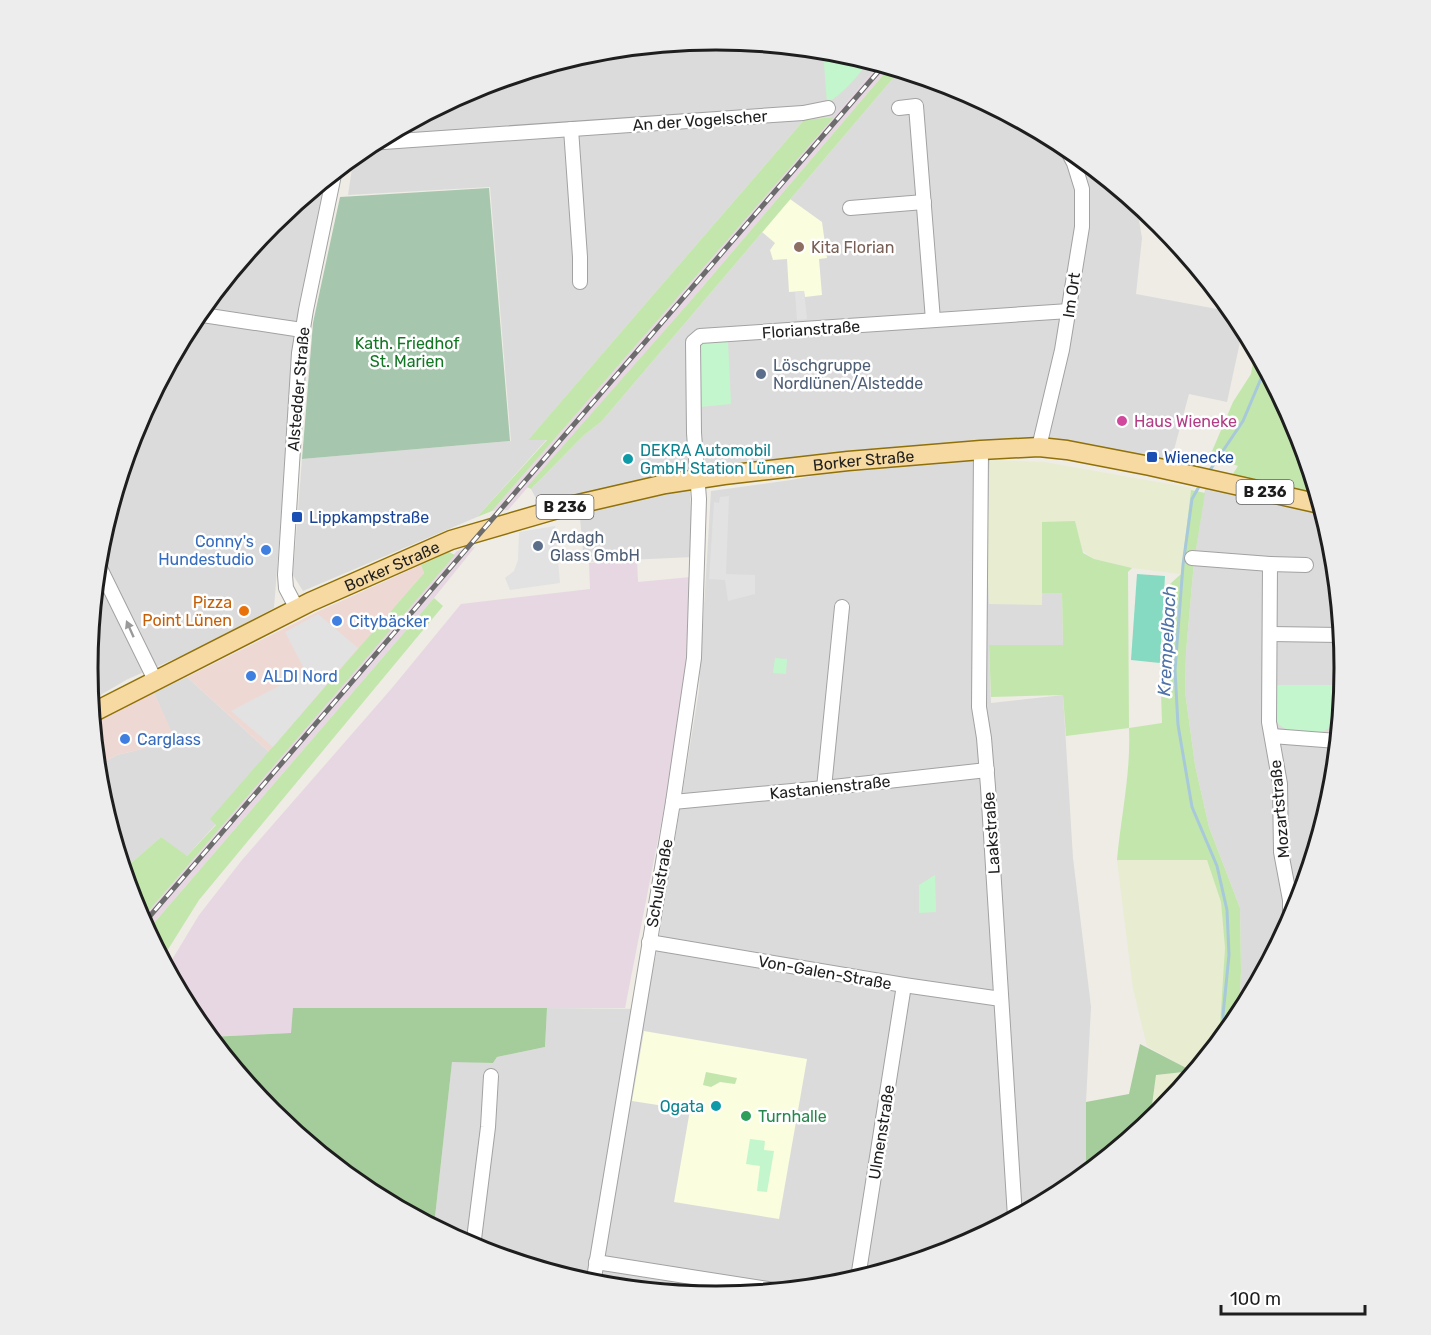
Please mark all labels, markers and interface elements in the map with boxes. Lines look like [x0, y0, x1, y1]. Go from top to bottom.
street label: An der Vogelscher [632, 106, 768, 135]
place label: Kita Florian [811, 238, 894, 257]
marker: Kita Florian [792, 240, 806, 254]
street label: Im Ort [1059, 271, 1084, 319]
street label: Florianstraße [761, 317, 861, 342]
street label: Alstedder Straße [284, 326, 313, 452]
park label: Kath. Friedhof St. Marien [355, 334, 460, 371]
place label: Löschgruppe Nordlünen/Alstedde [773, 356, 923, 393]
marker: Löschgruppe Nordlünen/Alstedde [754, 367, 768, 381]
place label: Haus Wieneke [1134, 412, 1237, 431]
marker: Haus Wieneke [1115, 414, 1129, 428]
place label: DEKRA Automobil GmbH Station Lünen [640, 441, 795, 478]
street label: Borker Straße [812, 447, 915, 475]
place label: Wienecke [1164, 448, 1234, 467]
marker: Wienecke [1145, 450, 1159, 464]
marker: DEKRA Automobil GmbH Station Lünen [621, 452, 635, 466]
road number: B 236 [1236, 480, 1294, 504]
road number: B 236 [536, 495, 594, 519]
place label: Lippkampstraße [309, 508, 429, 527]
marker: Lippkampstraße [290, 510, 304, 524]
place label: Ardagh Glass GmbH [550, 528, 640, 565]
place label: Conny's Hundestudio [158, 532, 254, 569]
street label: Borker Straße [342, 537, 442, 596]
marker: Ardagh Glass GmbH [531, 539, 545, 553]
marker: Conny's Hundestudio [259, 543, 273, 557]
water label: Krempelbach [1153, 585, 1181, 697]
place label: Pizza Point Lünen [142, 593, 232, 630]
marker: Pizza Point Lünen [237, 604, 251, 618]
place label: Citybäcker [349, 612, 429, 631]
marker: Citybäcker [330, 614, 344, 628]
one-way arrow [125, 621, 134, 638]
place label: ALDI Nord [263, 667, 338, 686]
marker: ALDI Nord [244, 669, 258, 683]
place label: Carglass [137, 730, 201, 749]
marker: Carglass [118, 732, 132, 746]
street label: Mozartstraße [1266, 759, 1293, 859]
street label: Kastanienstraße [769, 772, 891, 803]
street label: Laakstraße [979, 791, 1004, 875]
street label: Schulstraße [642, 837, 677, 929]
street label: Von-Galen-Straße [757, 951, 893, 994]
street label: Ulmenstraße [865, 1083, 898, 1181]
place label: Ogata [660, 1097, 704, 1116]
marker: Ogata [709, 1099, 723, 1113]
place label: Turnhalle [758, 1107, 827, 1126]
marker: Turnhalle [739, 1109, 753, 1123]
scale bar [1221, 1278, 1365, 1316]
text: 100 m [1230, 1288, 1281, 1310]

